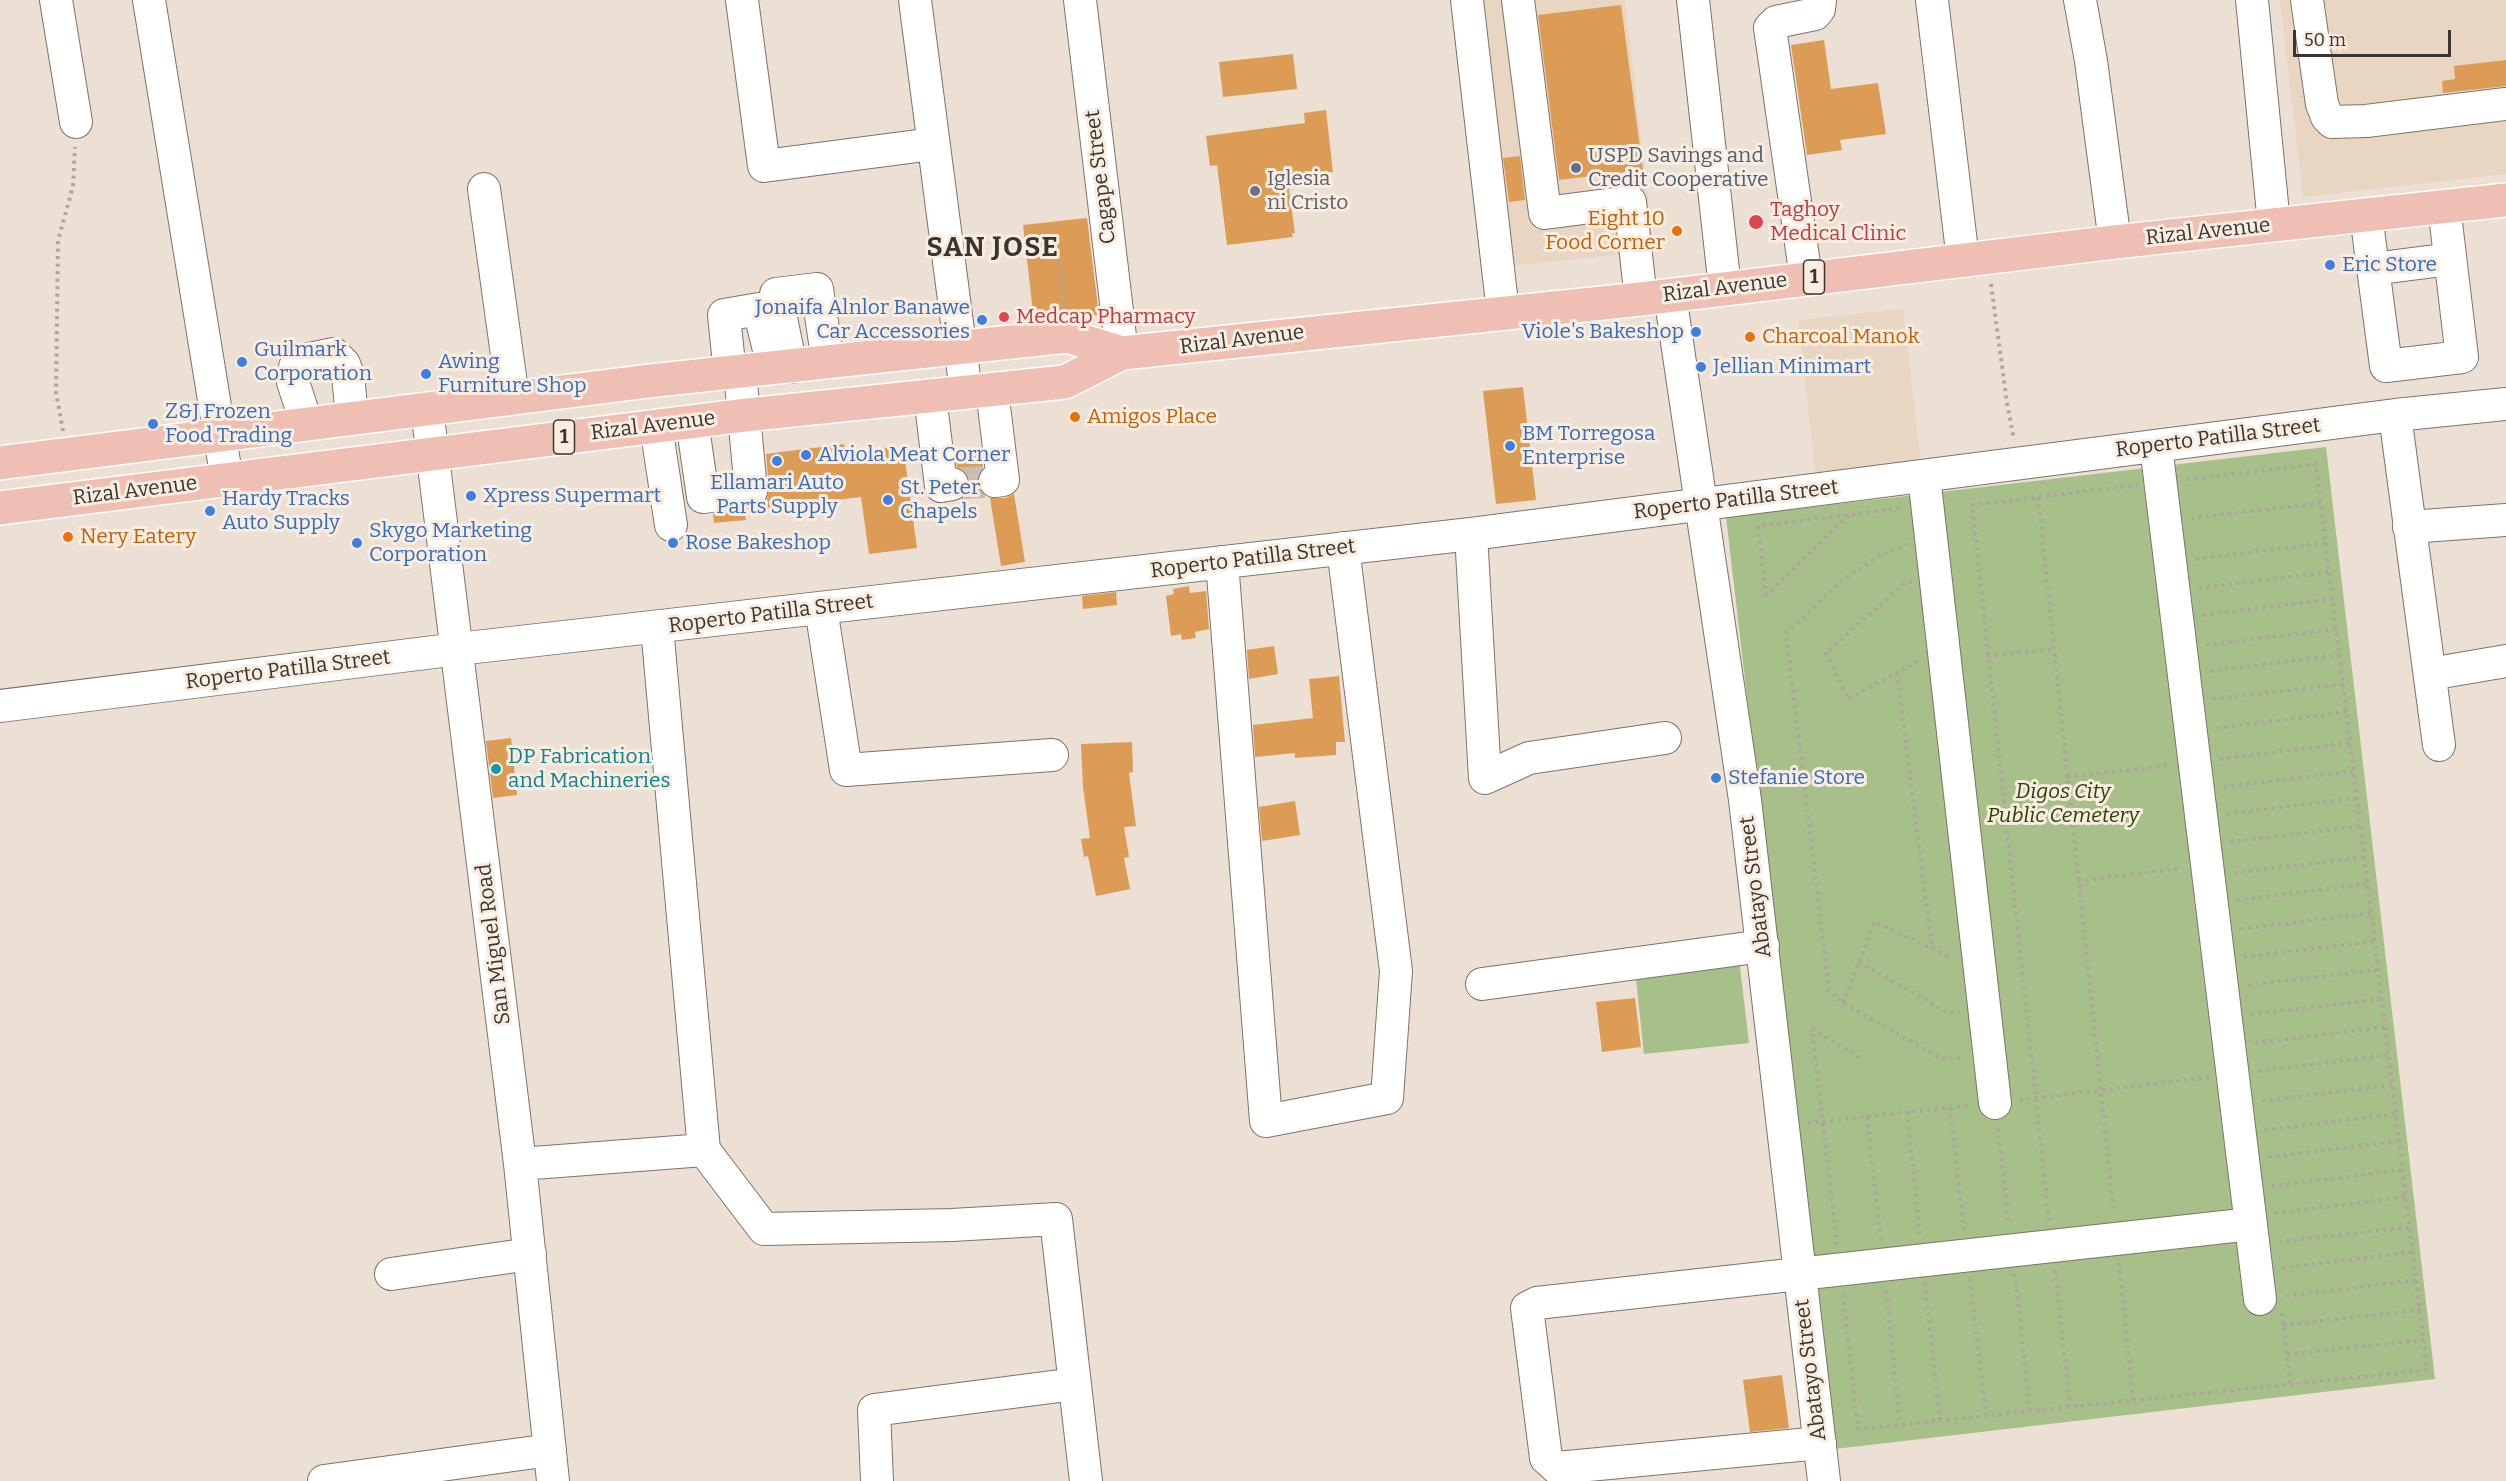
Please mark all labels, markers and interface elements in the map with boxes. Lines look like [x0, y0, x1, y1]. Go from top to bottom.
scale bar [2296, 18, 2454, 56]
text: 50 m [2304, 29, 2346, 51]
street label: Cagape Street [1080, 108, 1122, 246]
place label: USPD Savings and Credit Cooperative [1588, 143, 1769, 193]
marker: USPD Savings and Credit Cooperative [1569, 161, 1583, 175]
place label: Iglesia ni Cristo [1267, 166, 1348, 216]
marker: Iglesia ni Cristo [1248, 184, 1262, 198]
place label: Taghoy Medical Clinic [1770, 197, 1906, 247]
place label: Eight 10 Food Corner [1545, 206, 1665, 256]
marker: Taghoy Medical Clinic [1747, 213, 1765, 231]
street label: Rizal Avenue [2144, 213, 2272, 251]
marker: Eight 10 Food Corner [1670, 224, 1684, 238]
district label: SAN JOSE [926, 232, 1060, 264]
place label: Eric Store [2342, 252, 2437, 278]
marker: Eric Store [2323, 258, 2337, 272]
road number: 1 [1804, 260, 1824, 294]
street label: Rizal Avenue [1661, 268, 1789, 308]
place label: Jonaifa Alnlor Banawe Car Accessories [755, 295, 970, 345]
place label: Medcap Pharmacy [1016, 304, 1196, 330]
marker: Medcap Pharmacy [997, 310, 1011, 324]
marker: Jonaifa Alnlor Banawe Car Accessories [975, 313, 989, 327]
place label: Viole's Bakeshop [1522, 319, 1684, 345]
street label: Rizal Avenue [1178, 320, 1306, 360]
place label: Charcoal Manok [1762, 324, 1920, 350]
marker: Viole's Bakeshop [1689, 325, 1703, 339]
marker: Charcoal Manok [1743, 330, 1757, 344]
place label: Guilmark Corporation [254, 337, 372, 387]
place label: Awing Furniture Shop [438, 349, 586, 399]
place label: Jellian Minimart [1713, 354, 1871, 380]
marker: Guilmark Corporation [235, 355, 249, 369]
marker: Jellian Minimart [1694, 360, 1708, 374]
marker: Awing Furniture Shop [419, 367, 433, 381]
place label: Z&J Frozen Food Trading [165, 399, 292, 449]
place label: Amigos Place [1087, 404, 1217, 430]
street label: Rizal Avenue [589, 406, 717, 446]
marker: Amigos Place [1068, 410, 1082, 424]
street label: Roperto Patilla Street [2114, 413, 2322, 463]
marker: Z&J Frozen Food Trading [146, 417, 160, 431]
road number: 1 [554, 420, 574, 454]
place label: BM Torregosa Enterprise [1522, 421, 1656, 471]
marker: BM Torregosa Enterprise [1503, 439, 1517, 453]
place label: Alviola Meat Corner [818, 442, 1010, 468]
marker: Alviola Meat Corner [799, 448, 813, 462]
marker: Ellamari Auto Parts Supply [770, 454, 784, 468]
place label: Ellamari Auto Parts Supply [710, 470, 844, 520]
street label: Rizal Avenue [71, 471, 199, 511]
place label: St. Peter Chapels [900, 475, 980, 525]
street label: Roperto Patilla Street [1632, 475, 1840, 525]
place label: Xpress Supermart [483, 483, 661, 509]
place label: Hardy Tracks Auto Supply [222, 486, 350, 536]
marker: Xpress Supermart [464, 489, 478, 503]
marker: St. Peter Chapels [881, 493, 895, 507]
marker: Hardy Tracks Auto Supply [203, 504, 217, 518]
place label: Skygo Marketing Corporation [369, 518, 532, 568]
place label: Nery Eatery [80, 524, 196, 550]
marker: Nery Eatery [61, 530, 75, 544]
place label: Rose Bakeshop [685, 530, 831, 556]
street label: Roperto Patilla Street [1149, 534, 1357, 584]
marker: Skygo Marketing Corporation [350, 536, 364, 550]
marker: Rose Bakeshop [666, 536, 680, 550]
street label: Roperto Patilla Street [667, 589, 875, 639]
street label: Roperto Patilla Street [184, 645, 392, 695]
place label: DP Fabrication and Machineries [508, 744, 671, 794]
marker: DP Fabrication and Machineries [489, 762, 503, 776]
place label: Stefanie Store [1728, 765, 1865, 791]
marker: Stefanie Store [1709, 771, 1723, 785]
park label: Digos City Public Cemetery [1987, 779, 2139, 829]
street label: Abatayo Street [1735, 815, 1777, 959]
street label: San Miguel Road [472, 862, 516, 1026]
street label: Abatayo Street [1790, 1298, 1832, 1442]

